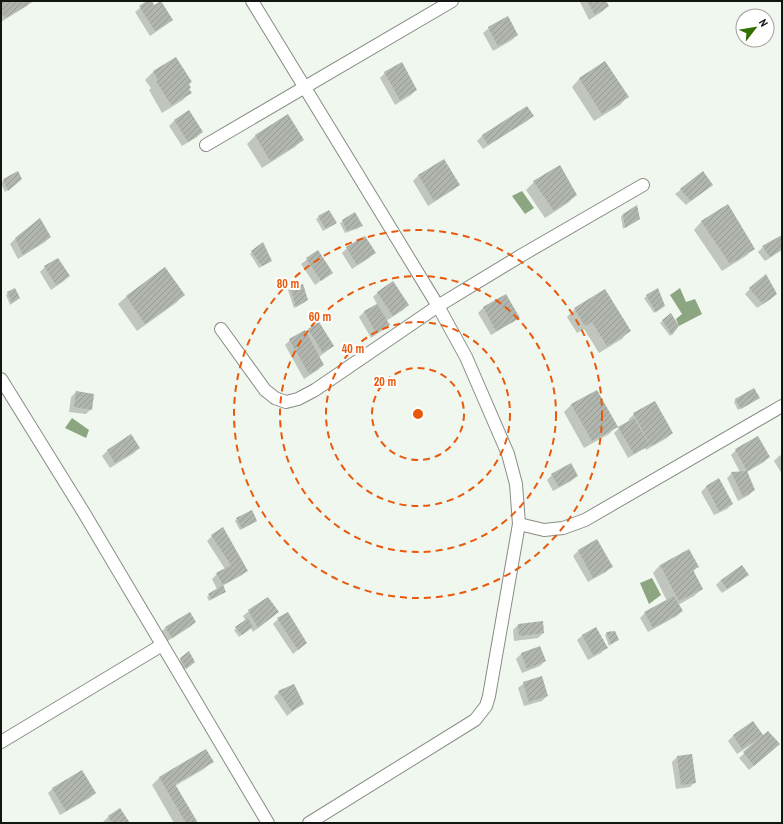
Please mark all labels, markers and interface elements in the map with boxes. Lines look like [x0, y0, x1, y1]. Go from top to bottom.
north arrow [735, 8, 775, 48]
text: N [756, 16, 771, 29]
text: 80 m [277, 276, 299, 292]
text: 60 m [309, 309, 331, 325]
text: 40 m [342, 341, 364, 357]
text: 20 m [374, 374, 396, 390]
centre of rings [411, 407, 425, 421]

